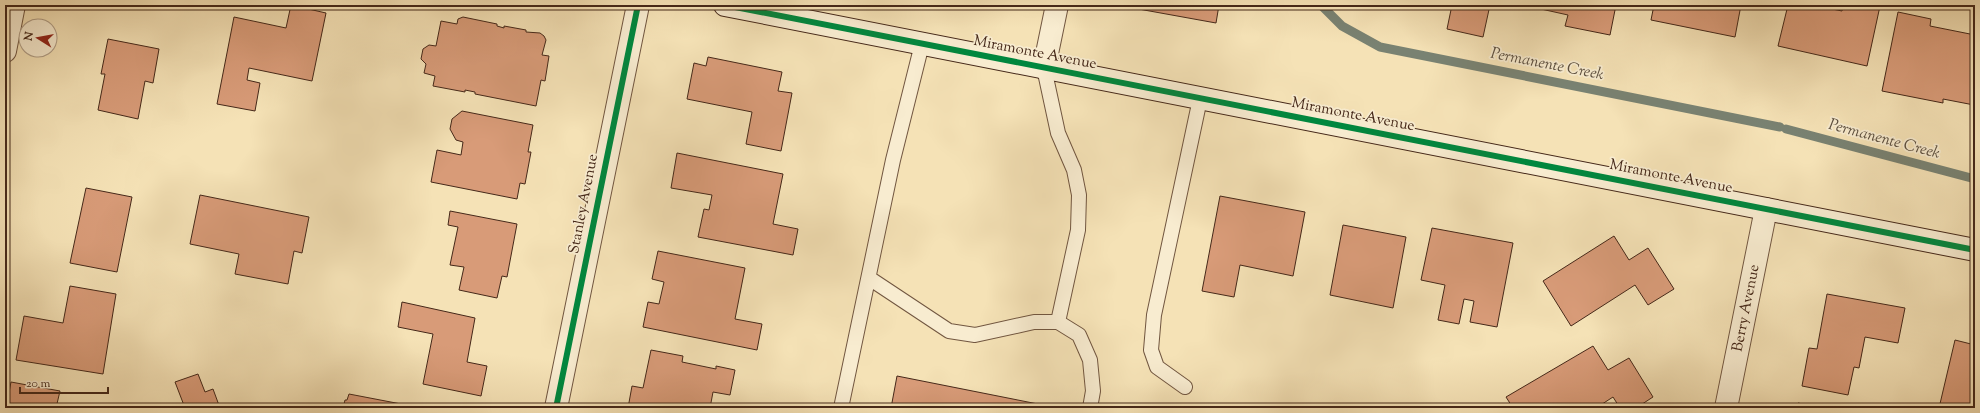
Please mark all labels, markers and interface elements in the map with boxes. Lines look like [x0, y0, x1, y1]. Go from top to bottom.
north arrow [18, 18, 58, 58]
text: N [20, 30, 38, 43]
street label: Miramonte Avenue [972, 31, 1098, 75]
water label: Permanente Creek [1489, 43, 1605, 87]
street label: Miramonte Avenue [1290, 93, 1416, 137]
water label: Permanente Creek [1826, 114, 1942, 166]
street label: Stanley Avenue [564, 152, 604, 256]
street label: Miramonte Avenue [1608, 155, 1734, 199]
street label: Berry Avenue [1727, 263, 1765, 353]
scale bar [20, 369, 108, 395]
text: 20 m [26, 375, 51, 393]

